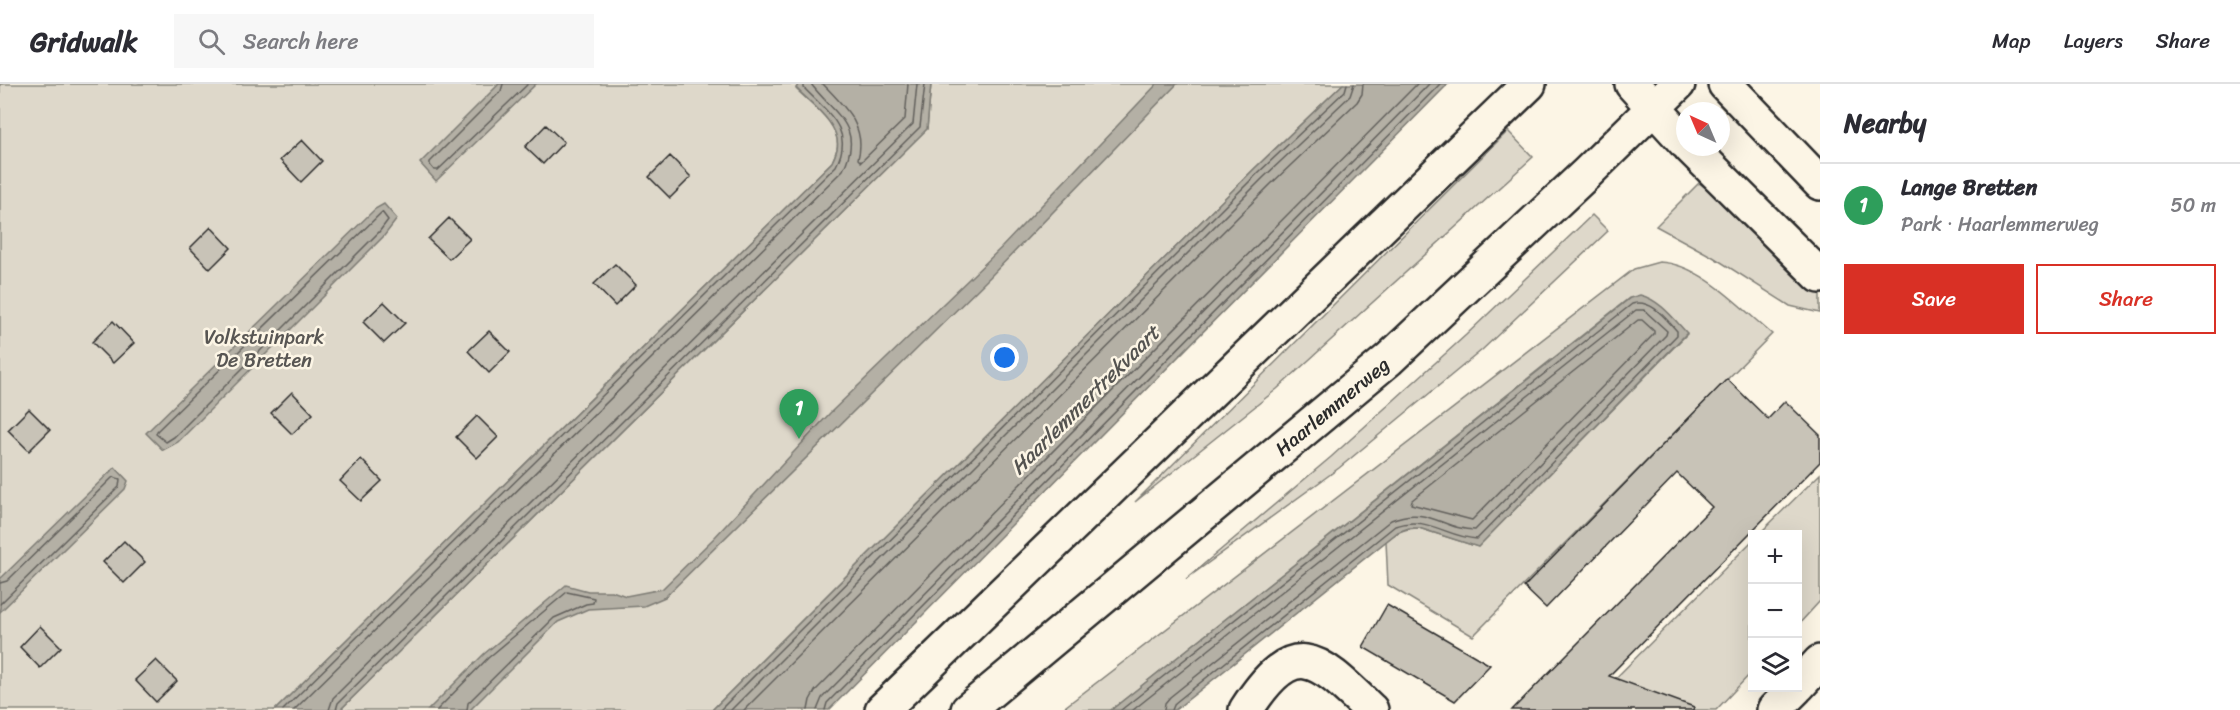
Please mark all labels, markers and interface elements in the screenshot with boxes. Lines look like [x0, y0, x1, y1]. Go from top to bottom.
search box [174, 14, 594, 68]
text: Gridwalk [30, 17, 138, 66]
text: Search here [243, 22, 359, 61]
text: Map [1992, 22, 2031, 60]
text: Layers [2064, 22, 2123, 60]
text: Share [2156, 22, 2210, 60]
icon: search [195, 25, 228, 58]
text: Nearby [1844, 100, 1926, 146]
north arrow [1676, 102, 1730, 156]
text: Lange Bretten [1901, 168, 2037, 207]
text: 1 [1859, 188, 1868, 223]
text: 50 m [2171, 188, 2216, 223]
text: Park · Haarlemmerweg [1901, 207, 2099, 242]
button: Save [1844, 264, 2024, 334]
button: Share [2036, 264, 2216, 334]
water label: Haarlemmertrekvaart [1001, 314, 1171, 484]
park label: Volkstuinpark De Bretten [204, 320, 324, 378]
your location [990, 343, 1019, 372]
street label: Haarlemmerweg [1267, 348, 1398, 466]
pin: 1 [780, 390, 818, 439]
map controls [1748, 530, 1802, 692]
button: + [1748, 530, 1802, 584]
button: − [1748, 584, 1802, 638]
button: layers [1748, 638, 1802, 692]

